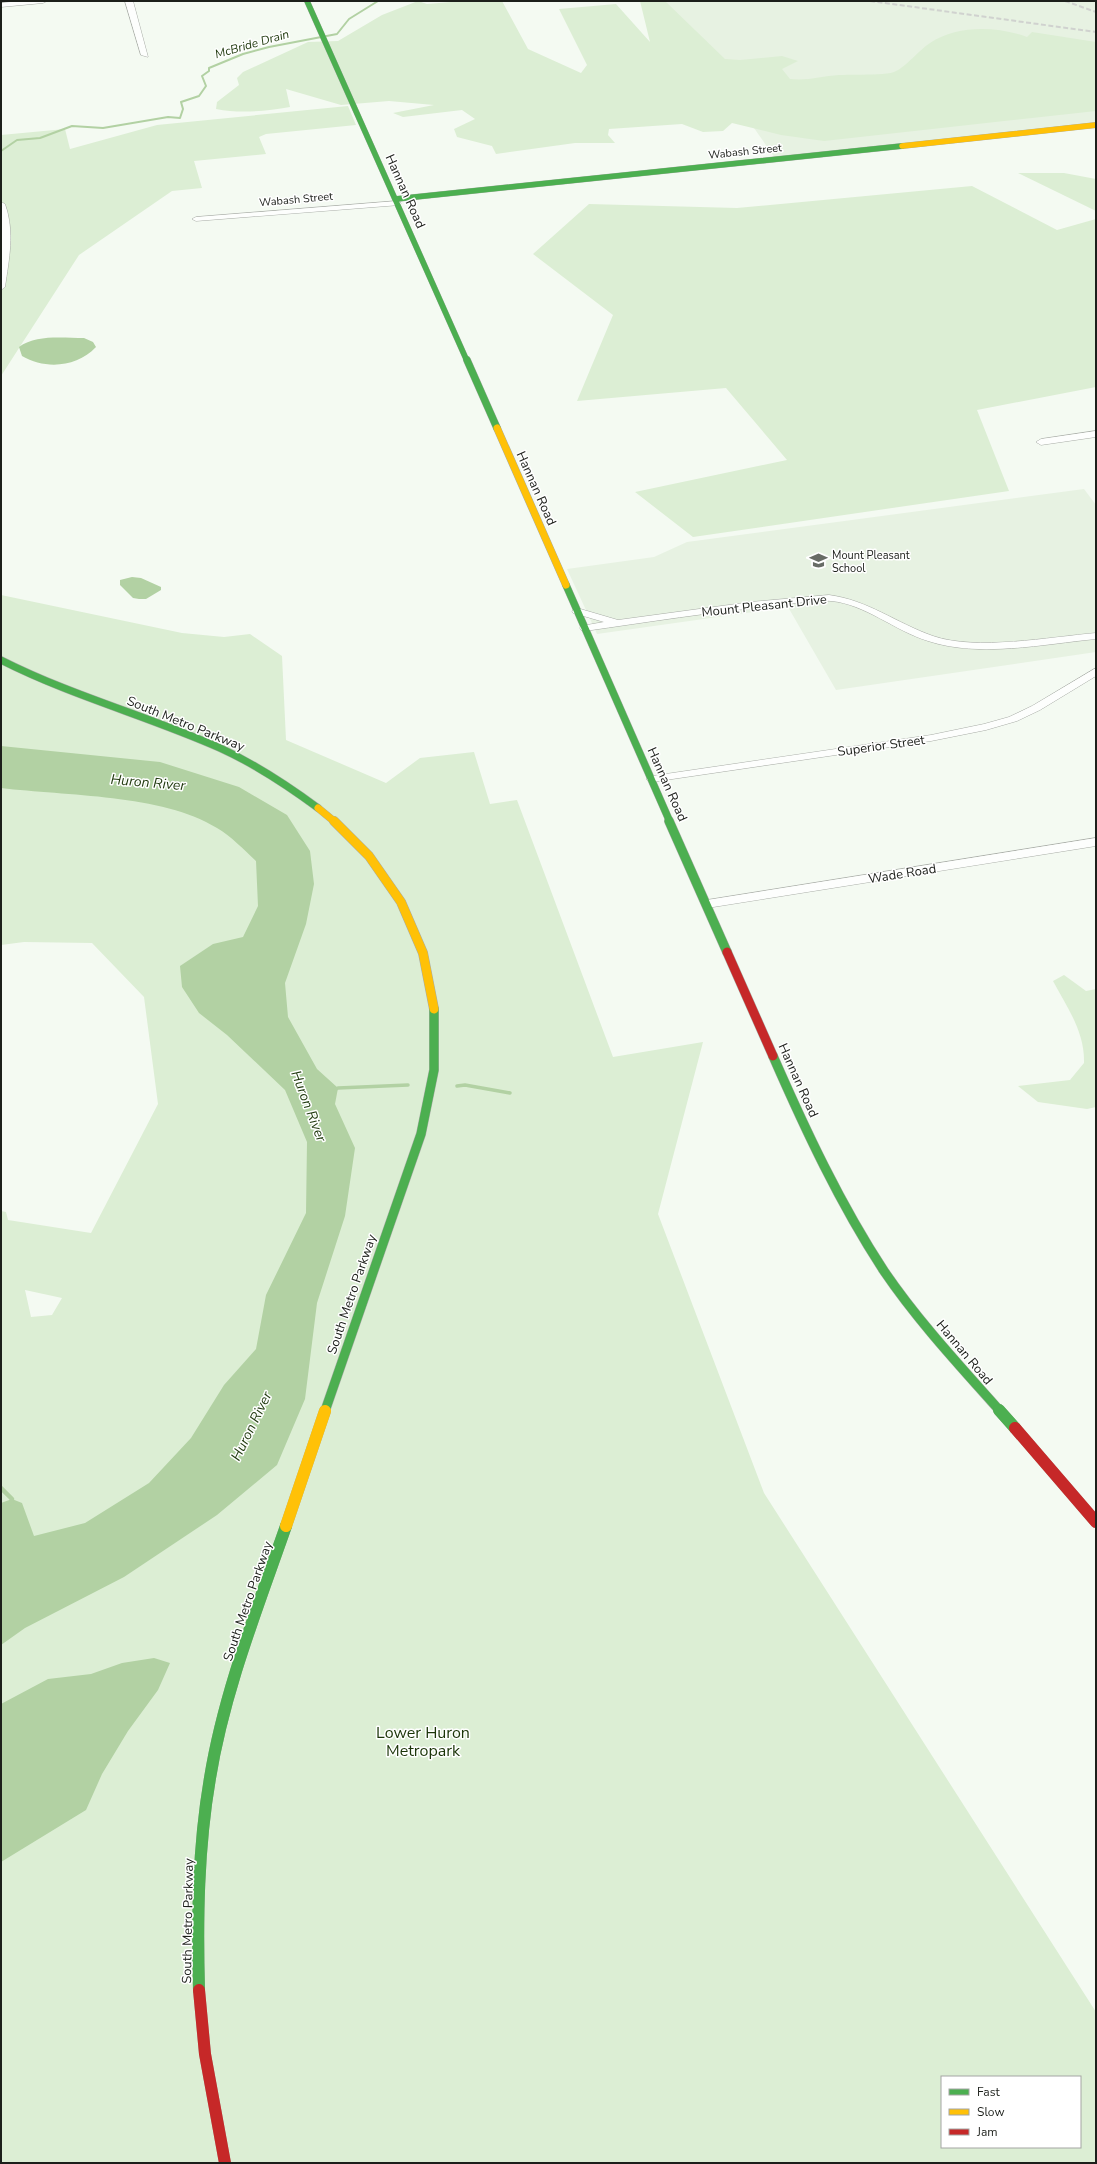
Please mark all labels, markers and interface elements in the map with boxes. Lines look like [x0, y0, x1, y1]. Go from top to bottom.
water label: McBride Drain [213, 26, 291, 62]
street label: Wabash Street [708, 140, 783, 163]
street label: Hannan Road [381, 151, 429, 231]
street label: Wabash Street [259, 189, 334, 210]
street label: Hannan Road [512, 448, 560, 528]
place label: Mount Pleasant School [832, 548, 910, 576]
school or university icon: Mount Pleasant School [809, 551, 829, 571]
street label: Mount Pleasant Drive [701, 590, 828, 622]
street label: South Metro Parkway [124, 692, 247, 756]
street label: Superior Street [836, 731, 926, 761]
street label: Hannan Road [643, 744, 691, 824]
water label: Huron River [110, 770, 187, 795]
street label: Wade Road [867, 860, 937, 888]
street label: Hannan Road [774, 1040, 822, 1120]
water label: Huron River [286, 1068, 331, 1145]
street label: South Metro Parkway [323, 1232, 381, 1357]
street label: Hannan Road [932, 1316, 997, 1389]
water label: Huron River [226, 1387, 277, 1464]
street label: South Metro Parkway [219, 1539, 277, 1664]
park label: Lower Huron Metropark [376, 1722, 470, 1762]
street label: South Metro Parkway [178, 1858, 198, 1984]
legend [941, 2076, 1081, 2148]
text: Fast [977, 2084, 1000, 2100]
text: Slow [977, 2104, 1005, 2120]
text: Jam [976, 2124, 998, 2140]

